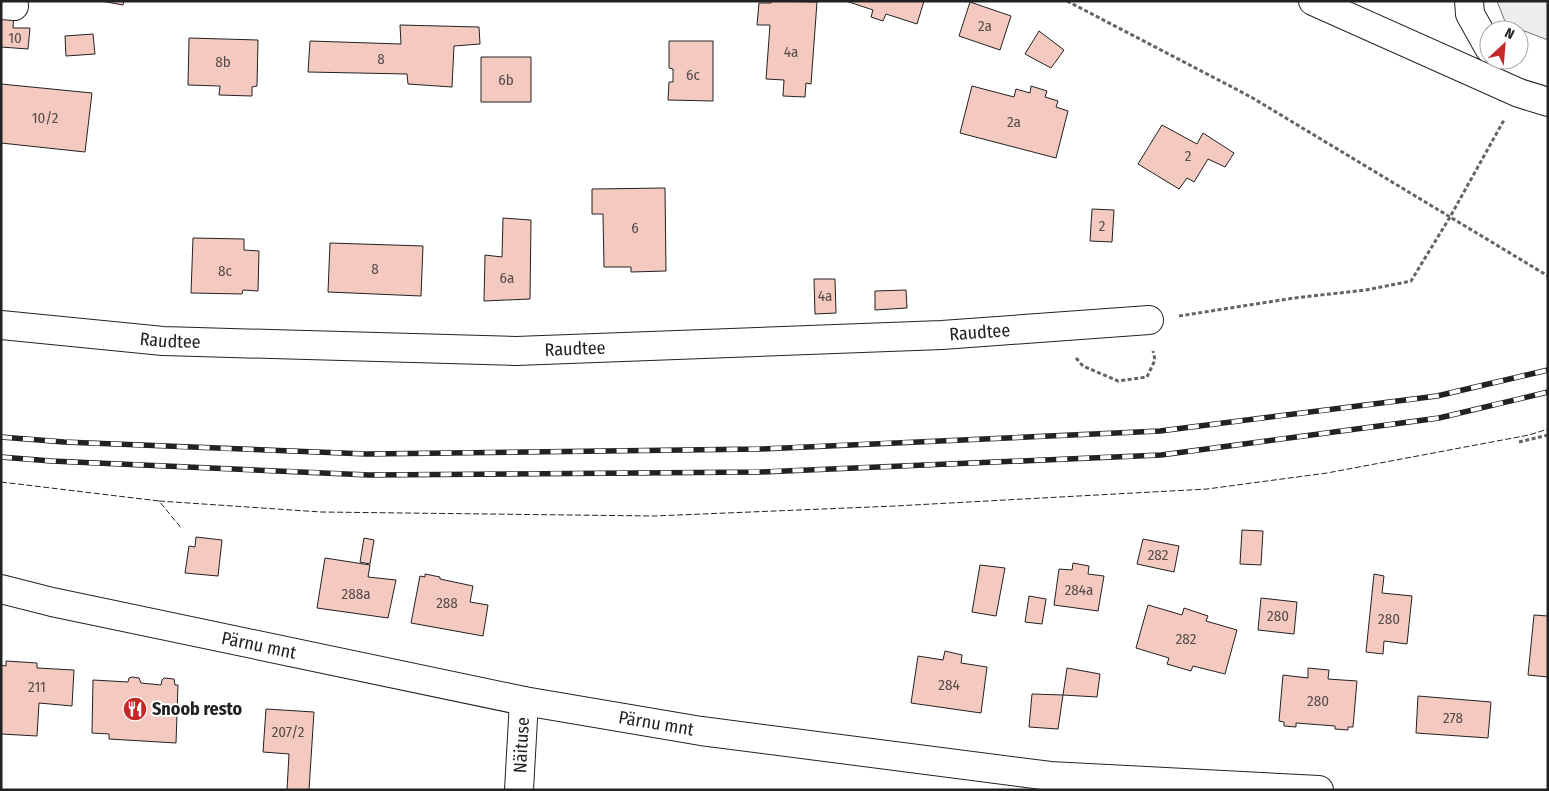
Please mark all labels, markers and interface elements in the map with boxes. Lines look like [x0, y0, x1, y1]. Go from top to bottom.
house number: 2a [978, 17, 992, 35]
north arrow [1479, 20, 1529, 70]
text: N [1502, 24, 1517, 43]
house number: 10 [8, 29, 22, 47]
house number: 4a [784, 43, 798, 61]
house number: 8 [377, 50, 385, 68]
house number: 8b [215, 53, 231, 71]
house number: 6c [686, 66, 701, 84]
house number: 6b [498, 71, 514, 89]
house number: 10/2 [32, 109, 59, 127]
house number: 2a [1007, 113, 1021, 131]
house number: 2 [1185, 147, 1192, 165]
house number: 2 [1099, 217, 1106, 235]
house number: 6 [631, 219, 639, 237]
house number: 8 [371, 260, 379, 278]
house number: 8c [218, 262, 233, 280]
house number: 6a [500, 269, 514, 287]
house number: 4a [818, 287, 832, 305]
street label: Raudtee [948, 319, 1011, 345]
street label: Raudtee [139, 328, 201, 353]
street label: Raudtee [544, 337, 606, 361]
house number: 282 [1148, 546, 1169, 564]
house number: 284a [1065, 581, 1093, 599]
house number: 288a [342, 585, 370, 603]
house number: 288 [436, 594, 458, 612]
house number: 280 [1267, 607, 1289, 625]
house number: 280 [1378, 610, 1400, 628]
street label: Pärnu mnt [219, 627, 298, 664]
house number: 282 [1176, 630, 1197, 648]
house number: 284 [938, 676, 960, 694]
house number: 211 [28, 678, 46, 696]
house number: 280 [1307, 692, 1329, 710]
restaurant icon: Snoob resto [122, 696, 148, 722]
place label: Snoob resto [152, 698, 243, 720]
street label: Pärnu mnt [617, 706, 696, 741]
house number: 278 [1443, 709, 1463, 727]
street label: Näituse [509, 716, 534, 774]
house number: 207/2 [272, 723, 305, 741]

